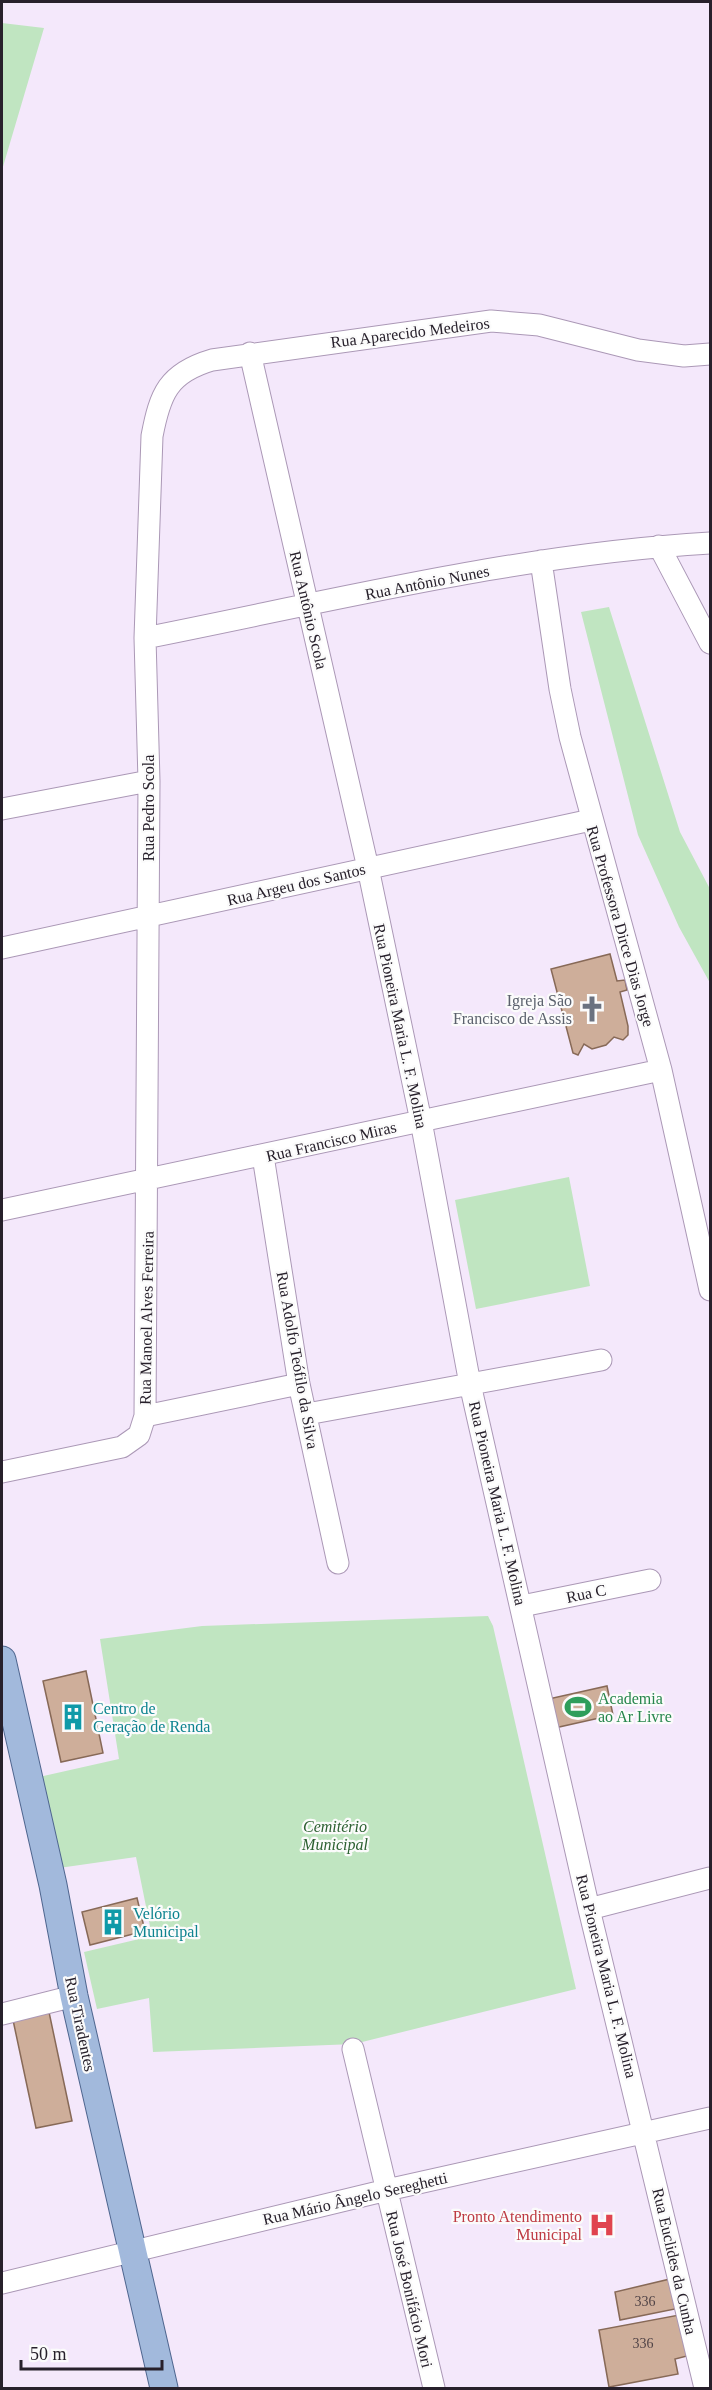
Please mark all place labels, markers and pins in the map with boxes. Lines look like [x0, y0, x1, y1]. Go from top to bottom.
place label: Igreja São Francisco de Assis [453, 992, 572, 1027]
church icon: Igreja São Francisco de Assis [577, 994, 607, 1024]
place label: Academia ao Ar Livre [598, 1690, 672, 1725]
sports icon: Academia ao Ar Livre [563, 1692, 593, 1722]
place label: Centro de Geração de Renda [93, 1700, 210, 1736]
building icon: Centro de Geração de Renda [58, 1702, 88, 1732]
place label: Velório Municipal [133, 1905, 199, 1941]
building icon: Velório Municipal [98, 1907, 128, 1937]
place label: Pronto Atendimento Municipal [453, 2208, 583, 2244]
hospital icon: Pronto Atendimento Municipal [587, 2210, 617, 2240]

